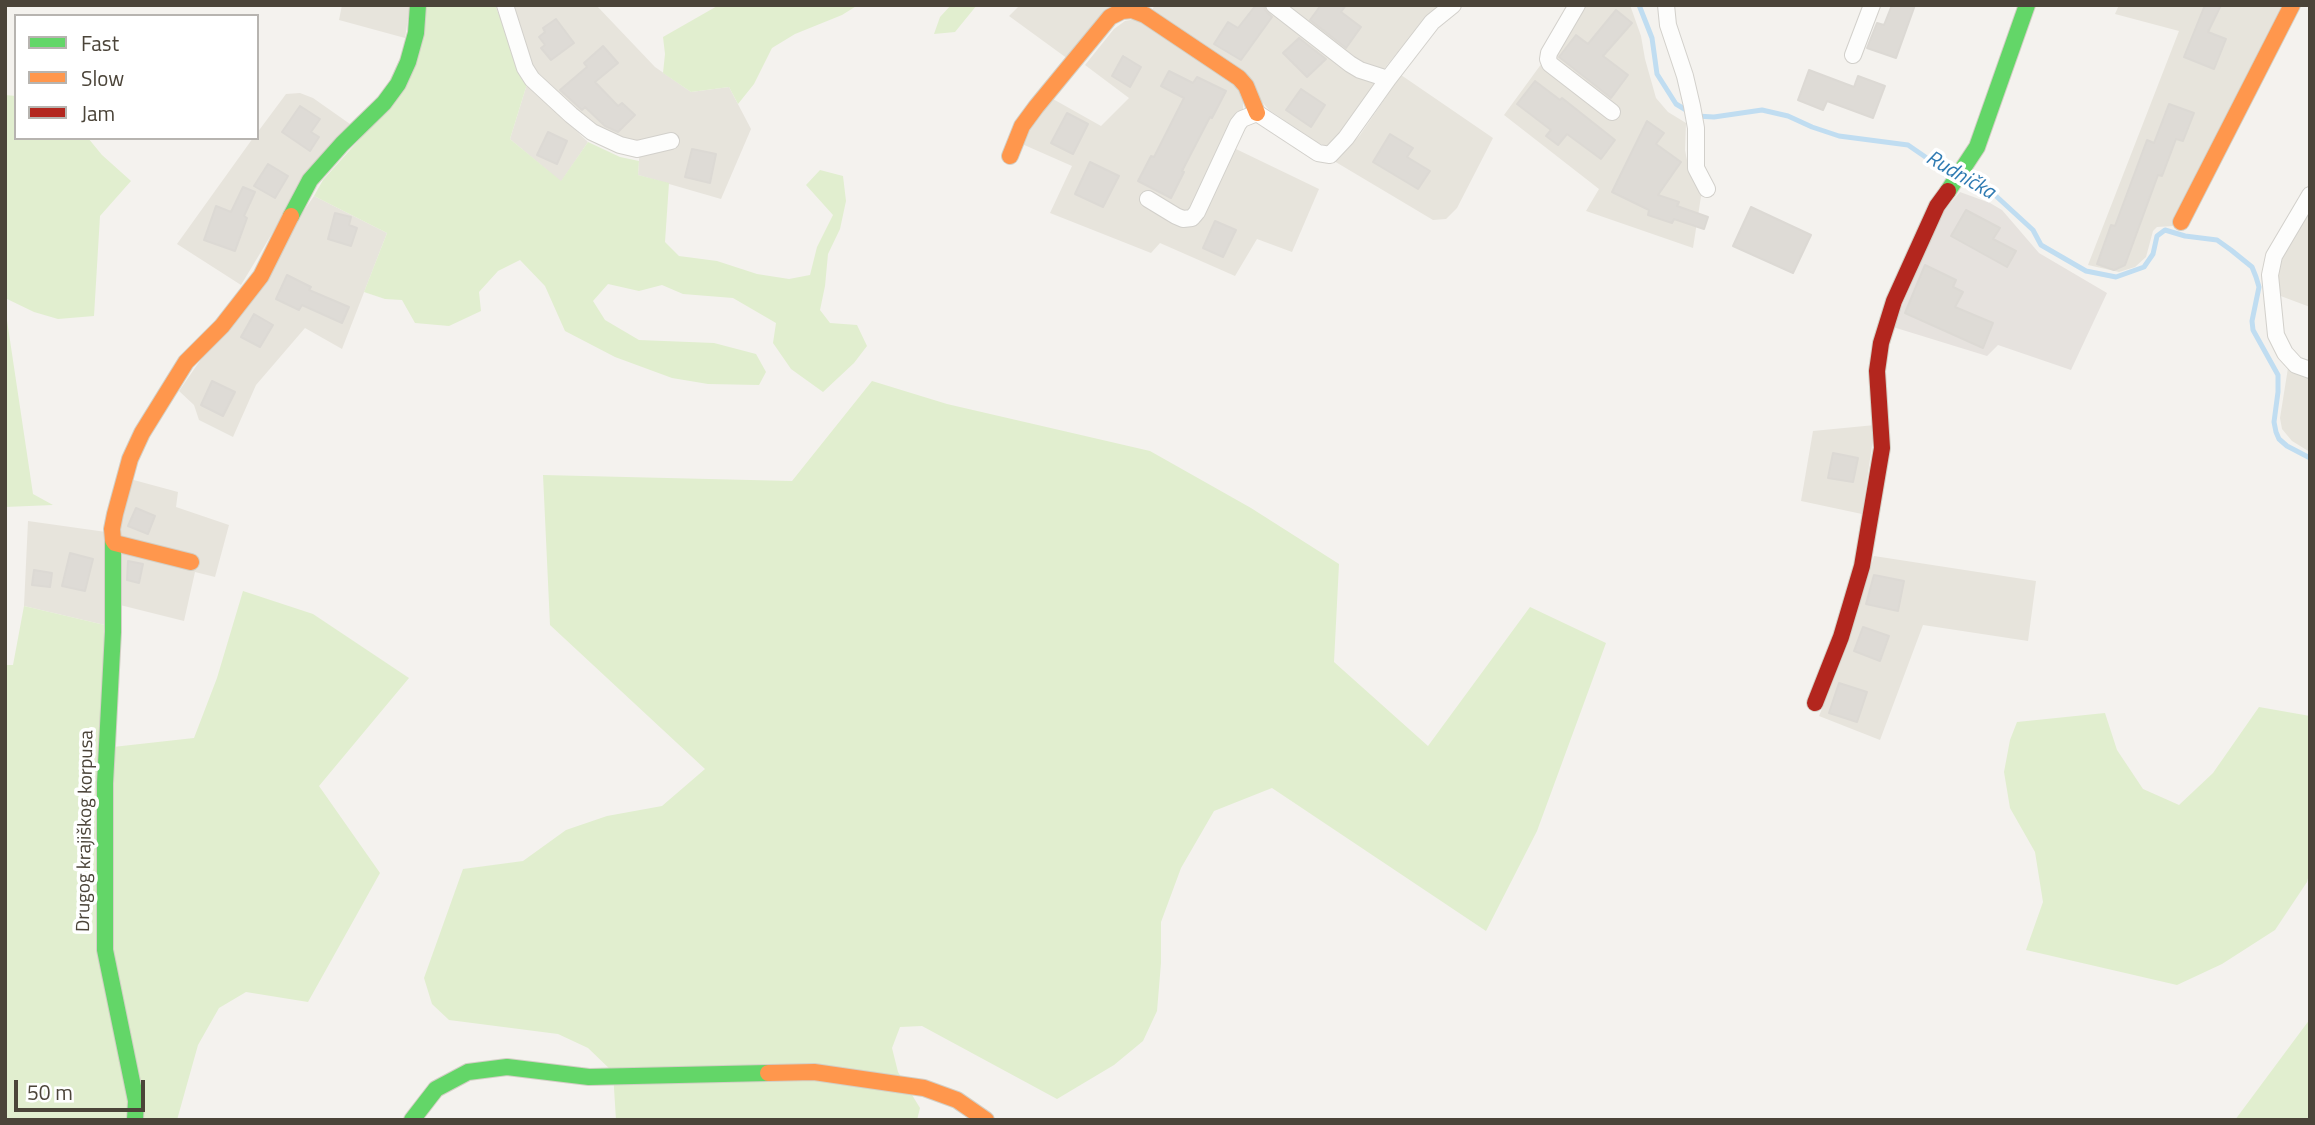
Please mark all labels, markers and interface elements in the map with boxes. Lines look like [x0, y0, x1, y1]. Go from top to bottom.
legend [14, 14, 259, 140]
text: Fast [81, 27, 119, 59]
text: Slow [81, 62, 124, 94]
text: Jam [81, 97, 115, 129]
water label: Rudnička [1921, 146, 1999, 206]
street label: Drugog krajiškog korpusa [73, 730, 99, 932]
scale bar [18, 1066, 149, 1110]
text: 50 m [27, 1076, 73, 1108]

